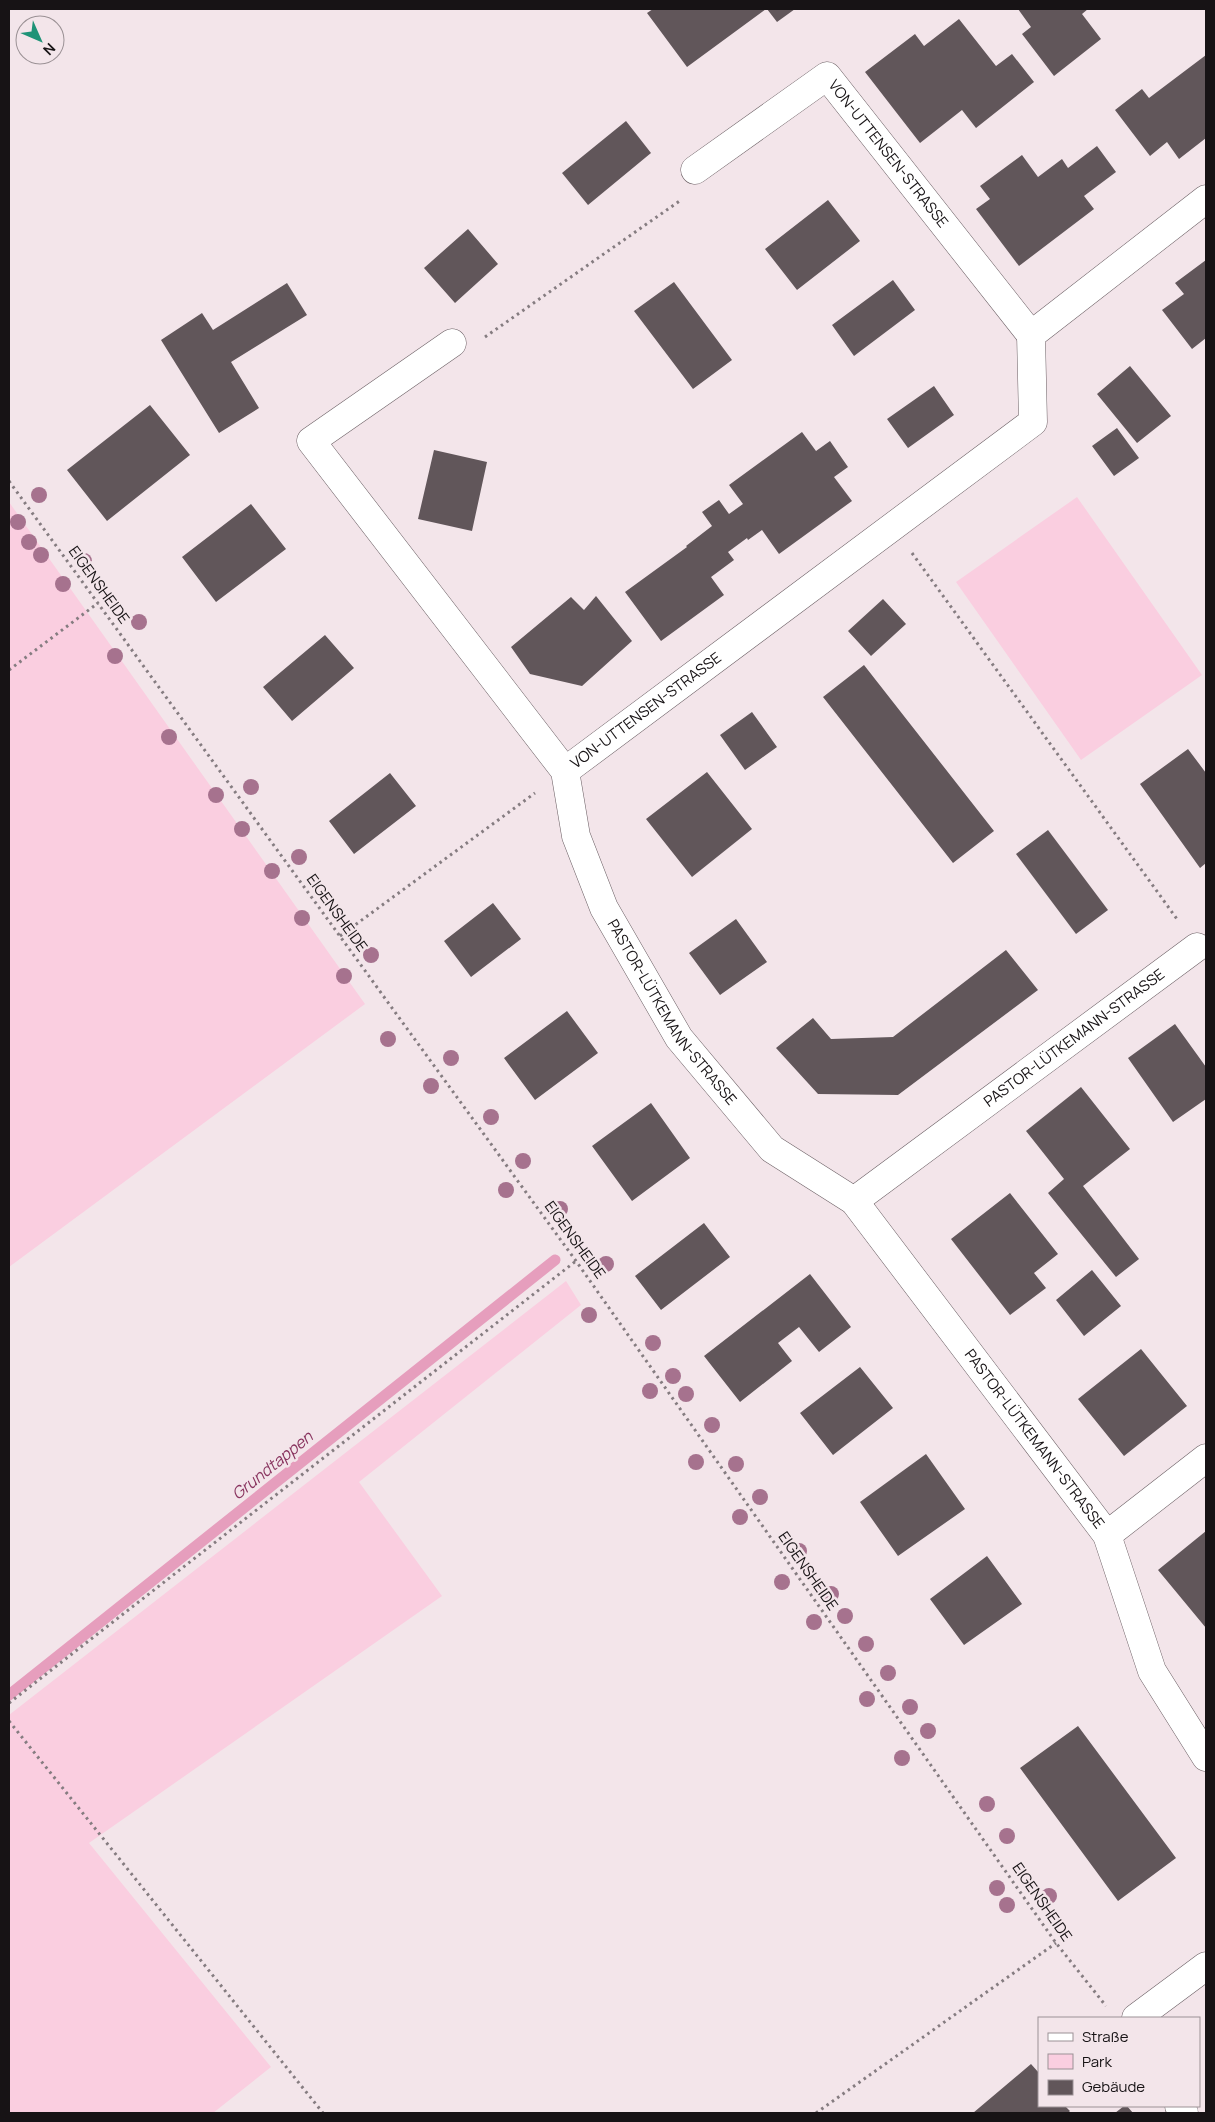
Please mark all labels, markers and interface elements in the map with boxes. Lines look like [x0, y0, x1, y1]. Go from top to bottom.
north arrow [15, 15, 65, 65]
text: N [39, 39, 60, 60]
street label: VON-UTTENSEN-STRASSE [824, 75, 953, 232]
street label: EIGENSHEIDE [64, 541, 135, 628]
street label: VON-UTTENSEN-STRASSE [566, 647, 725, 773]
street label: EIGENSHEIDE [302, 869, 373, 956]
street label: PASTOR-LÜTKEMANN-STRASSE [603, 915, 742, 1109]
street label: PASTOR-LÜTKEMANN-STRASSE [979, 964, 1169, 1111]
street label: EIGENSHEIDE [540, 1196, 611, 1283]
street label: PASTOR-LÜTKEMANN-STRASSE [960, 1345, 1110, 1533]
water label: Grundtappen [227, 1425, 318, 1504]
street label: EIGENSHEIDE [774, 1527, 843, 1614]
street label: EIGENSHEIDE [1008, 1858, 1077, 1945]
legend [1038, 2017, 1200, 2107]
text: Straße [1082, 2026, 1129, 2047]
text: Park [1082, 2051, 1112, 2072]
text: Gebäude [1082, 2076, 1145, 2097]

